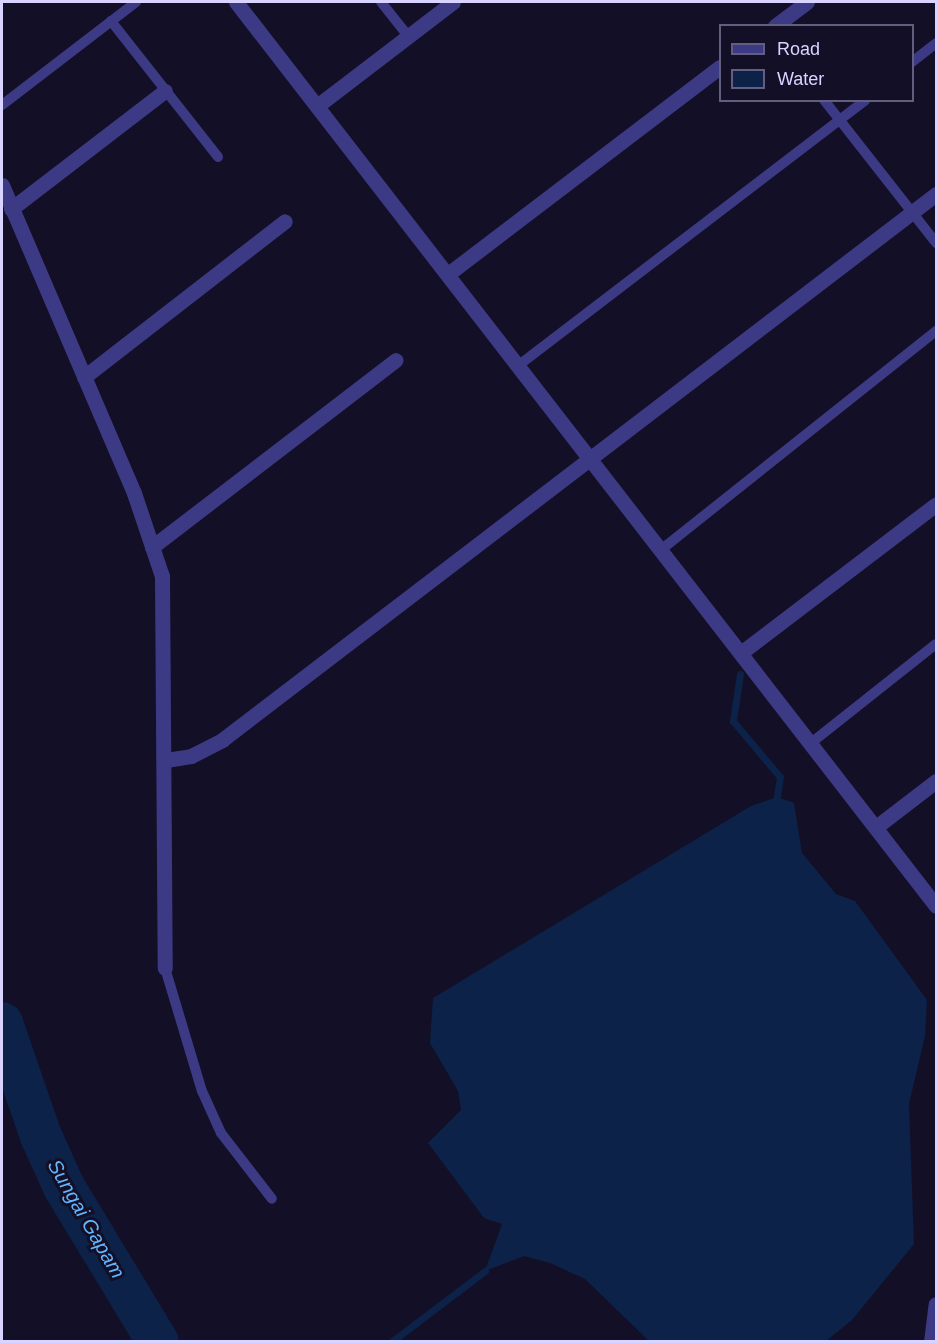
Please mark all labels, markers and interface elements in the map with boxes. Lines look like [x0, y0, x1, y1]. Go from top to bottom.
legend [719, 24, 914, 102]
text: Road [777, 39, 820, 59]
text: Water [777, 69, 824, 89]
water label: Sungai Gapam [42, 1155, 130, 1283]

